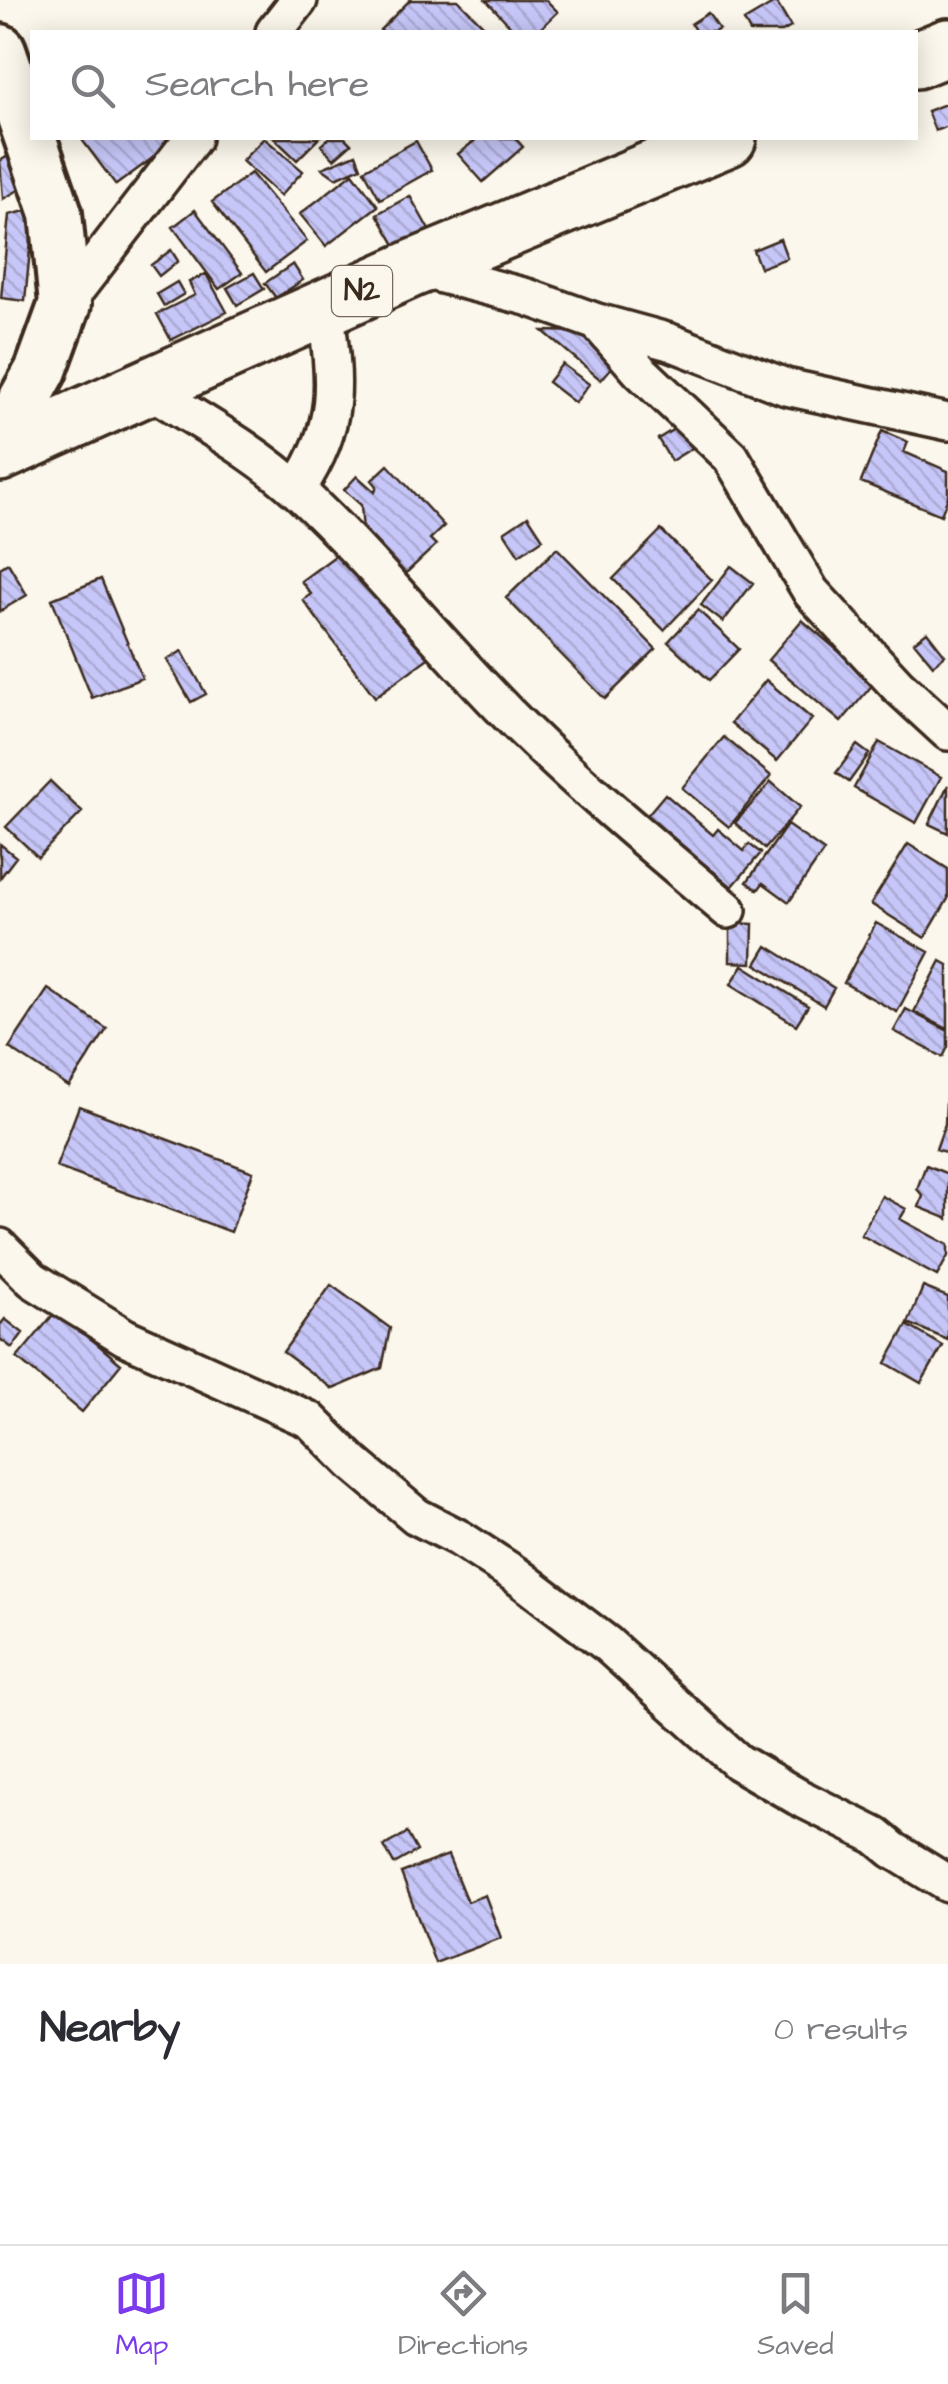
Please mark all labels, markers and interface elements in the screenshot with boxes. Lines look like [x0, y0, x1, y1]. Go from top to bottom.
search box [30, 30, 918, 140]
icon: search [65, 58, 120, 113]
text: Search here [145, 59, 369, 111]
road number: N2 [332, 266, 392, 316]
text: Nearby [40, 2000, 180, 2058]
text: 0 results [774, 2007, 908, 2052]
tab: Map [114, 2266, 169, 2365]
tab: Directions [398, 2266, 528, 2365]
tab: Saved [757, 2266, 834, 2365]

